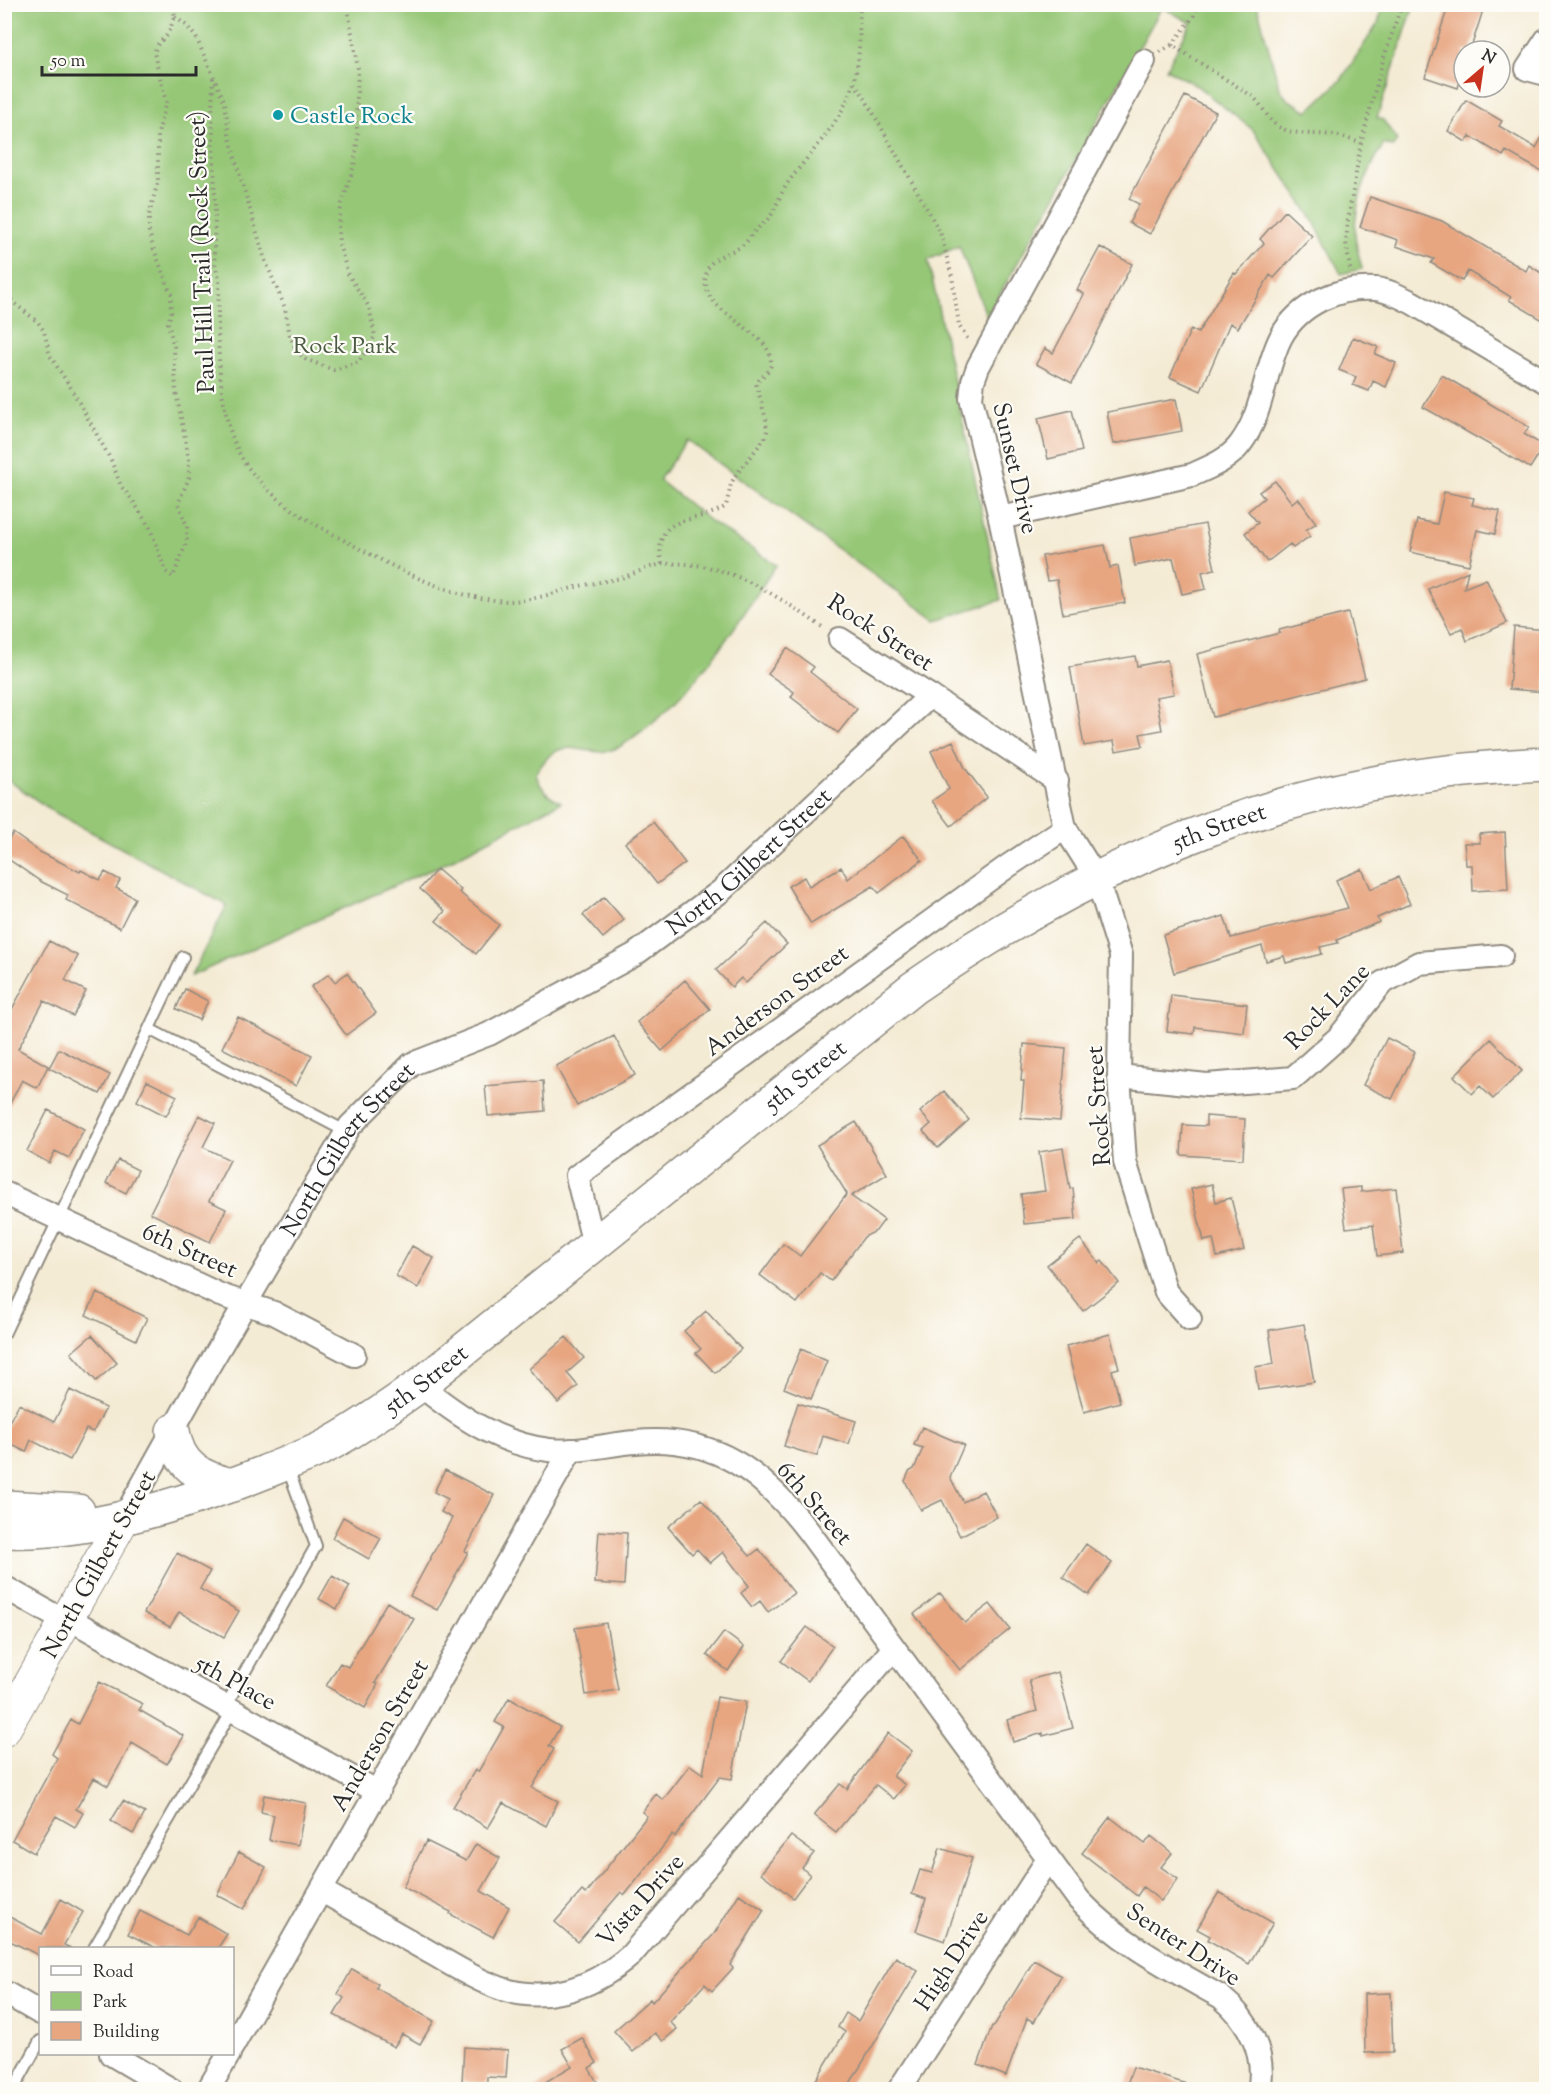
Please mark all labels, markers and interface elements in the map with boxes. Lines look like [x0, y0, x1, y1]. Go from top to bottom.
scale bar [42, 39, 196, 77]
north arrow [1452, 39, 1512, 99]
text: N [1477, 45, 1499, 71]
text: 50 m [50, 49, 86, 75]
place label: Castle Rock [290, 100, 414, 134]
marker: Castle Rock [271, 108, 285, 122]
street label: Paul Hill Trail (Rock Street) [181, 110, 225, 394]
park label: Rock Park [293, 330, 397, 364]
street label: Sunset Drive [982, 399, 1046, 537]
street label: Rock Street [820, 587, 940, 681]
street label: North Gilbert Street [660, 781, 840, 945]
street label: 5th Street [1166, 796, 1271, 862]
street label: Anderson Street [698, 938, 856, 1066]
street label: Rock Lane [1278, 956, 1379, 1058]
street label: 5th Street [756, 1033, 855, 1122]
street label: Rock Street [1079, 1045, 1121, 1167]
street label: North Gilbert Street [273, 1055, 423, 1244]
street label: 6th Street [136, 1216, 242, 1288]
street label: 5th Street [376, 1338, 476, 1425]
street label: 6th Street [767, 1455, 860, 1554]
street label: North Gilbert Street [34, 1465, 166, 1665]
street label: 5th Place [186, 1646, 282, 1720]
street label: Anderson Street [323, 1654, 438, 1818]
street label: Vista Drive [590, 1847, 693, 1956]
street label: Senter Drive [1119, 1896, 1247, 1996]
street label: High Drive [907, 1904, 998, 2018]
legend [39, 1947, 234, 2055]
text: Road [93, 1960, 133, 1986]
text: Park [93, 1990, 128, 2016]
text: Building [93, 2020, 159, 2046]

